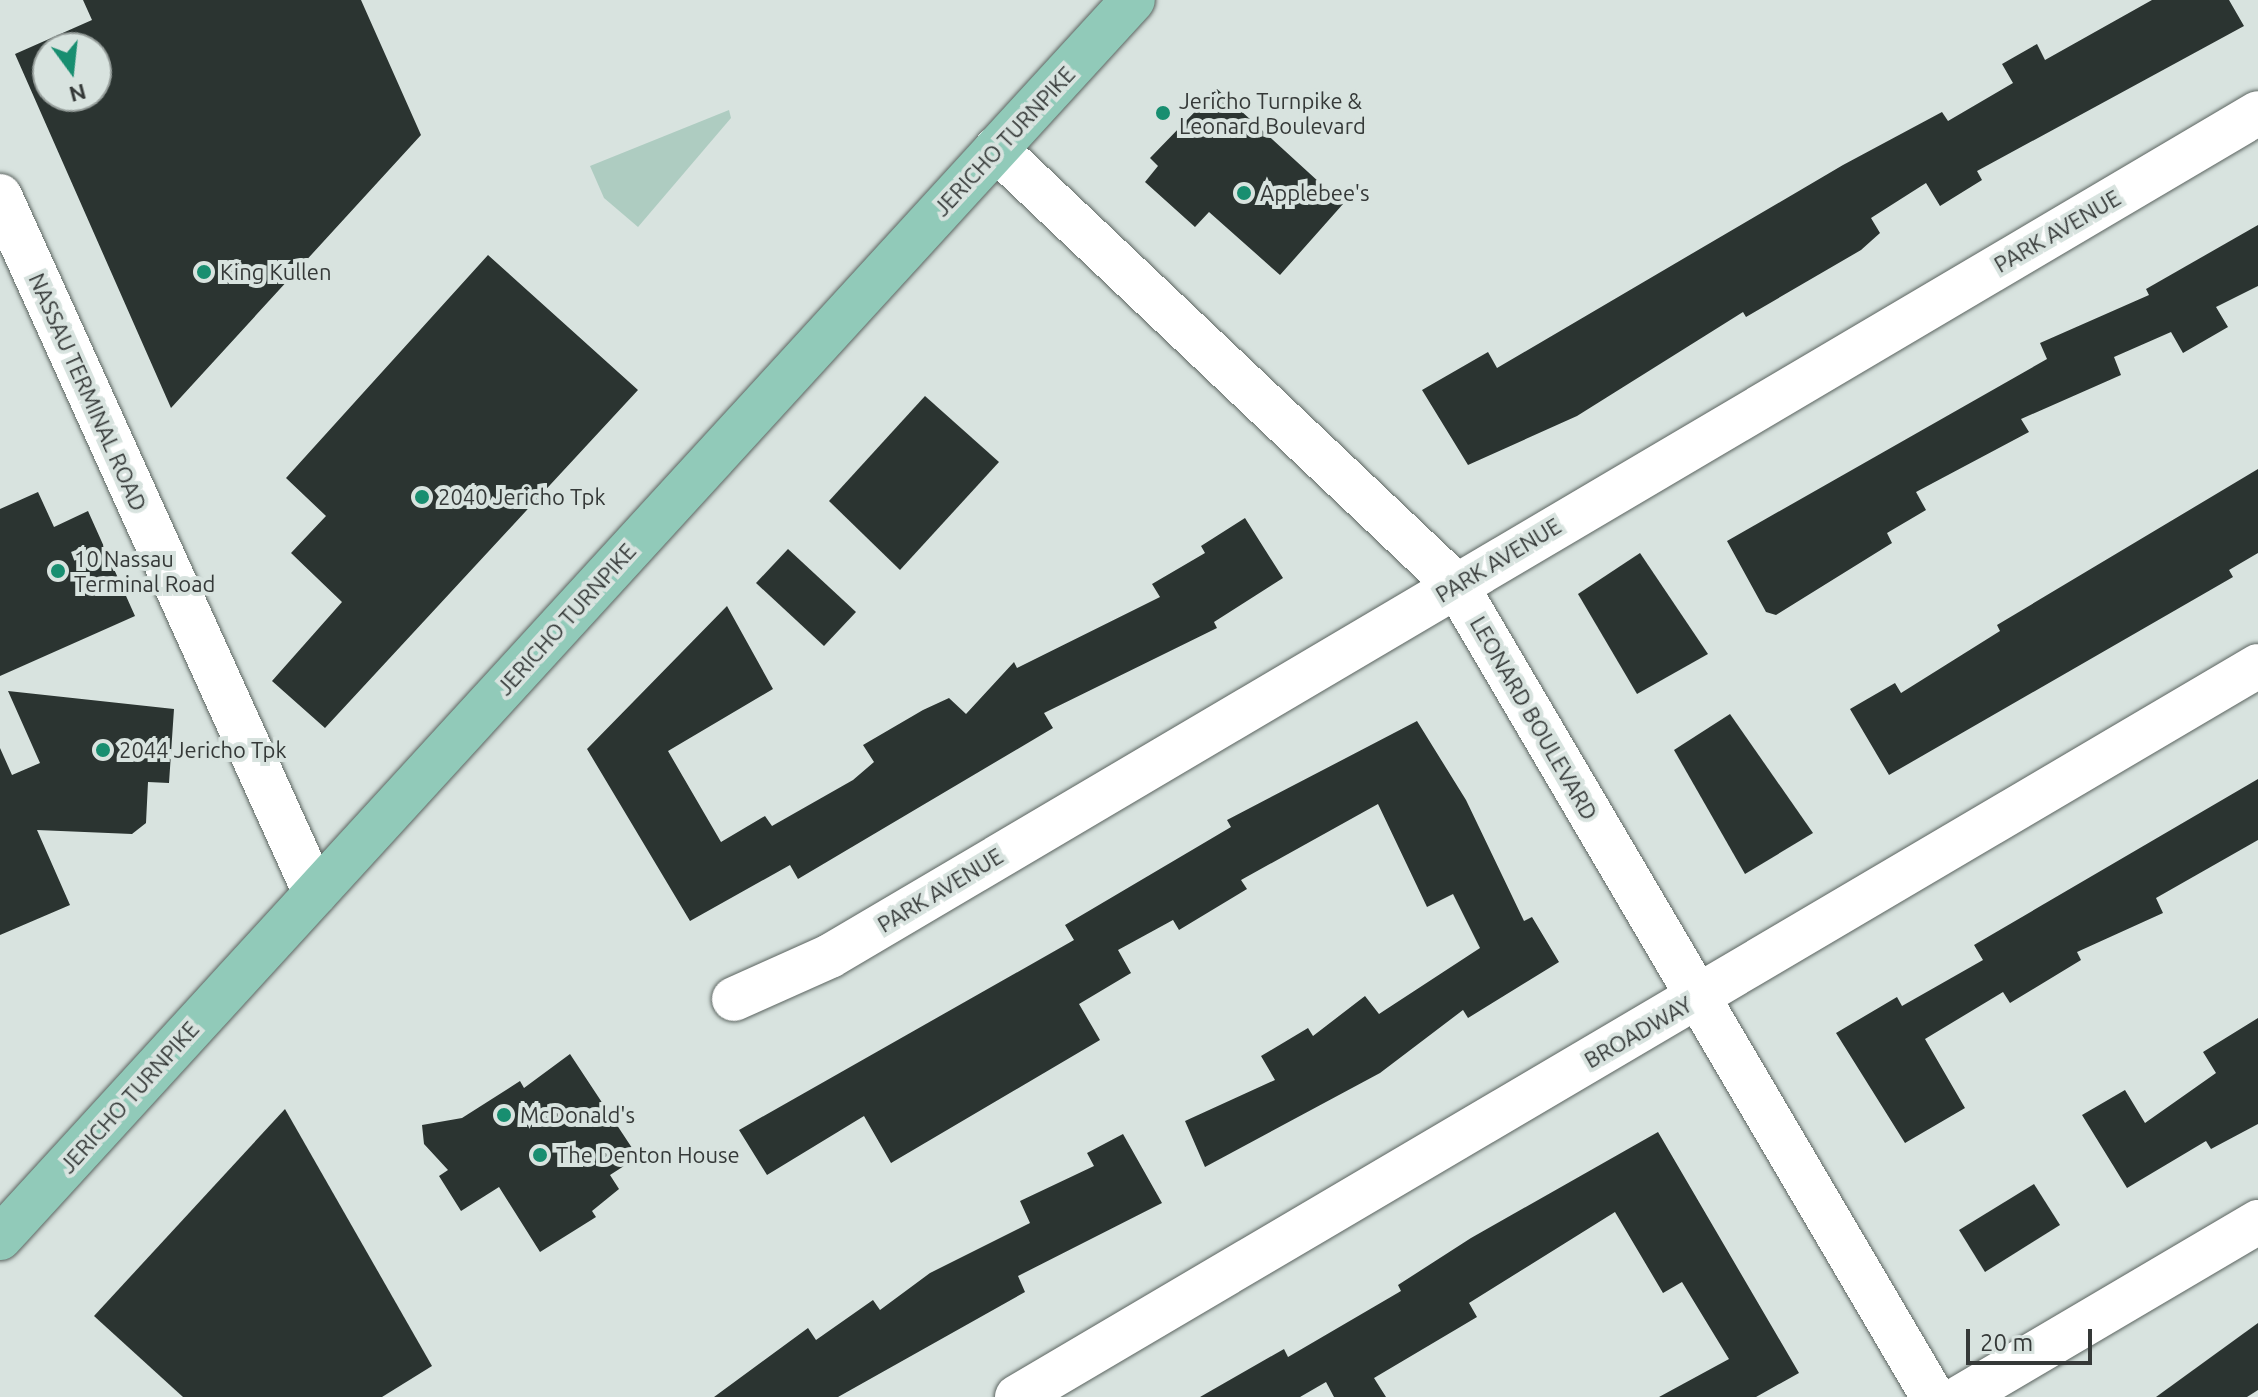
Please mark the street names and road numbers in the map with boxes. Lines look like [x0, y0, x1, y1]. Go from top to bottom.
street label: JERICHO TURNPIKE [928, 61, 1080, 221]
street label: PARK AVENUE [1989, 184, 2125, 278]
street label: NASSAU TERMINAL ROAD [24, 269, 152, 515]
street label: PARK AVENUE [1431, 512, 1565, 608]
street label: JERICHO TURNPIKE [491, 538, 641, 700]
street label: LEONARD BOULEVARD [1465, 612, 1603, 824]
street label: PARK AVENUE [873, 842, 1007, 938]
street label: BROADWAY [1580, 991, 1696, 1073]
street label: JERICHO TURNPIKE [54, 1016, 204, 1178]

